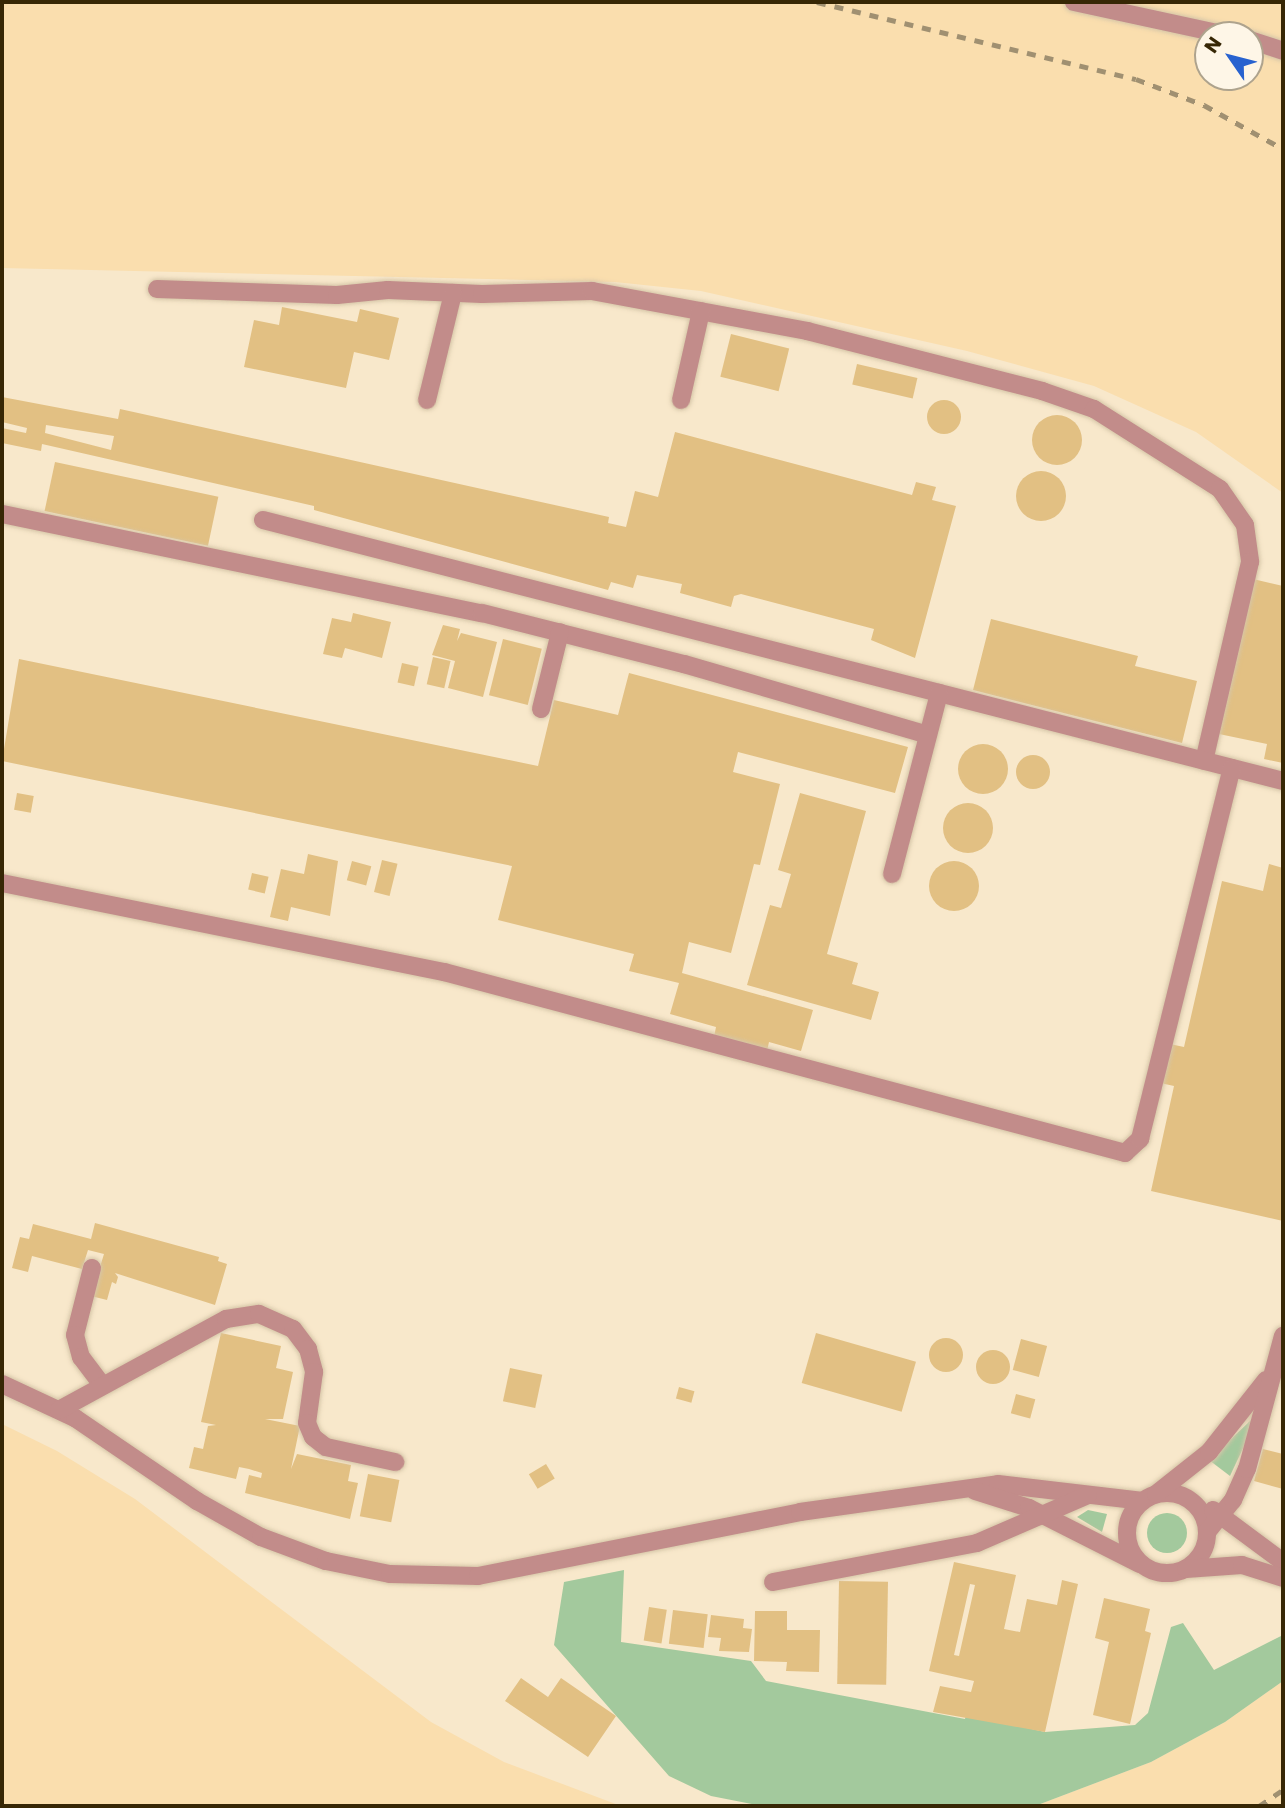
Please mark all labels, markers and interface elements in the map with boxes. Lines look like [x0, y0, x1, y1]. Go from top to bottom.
north arrow [1194, 21, 1264, 91]
text: N [1198, 31, 1228, 58]

